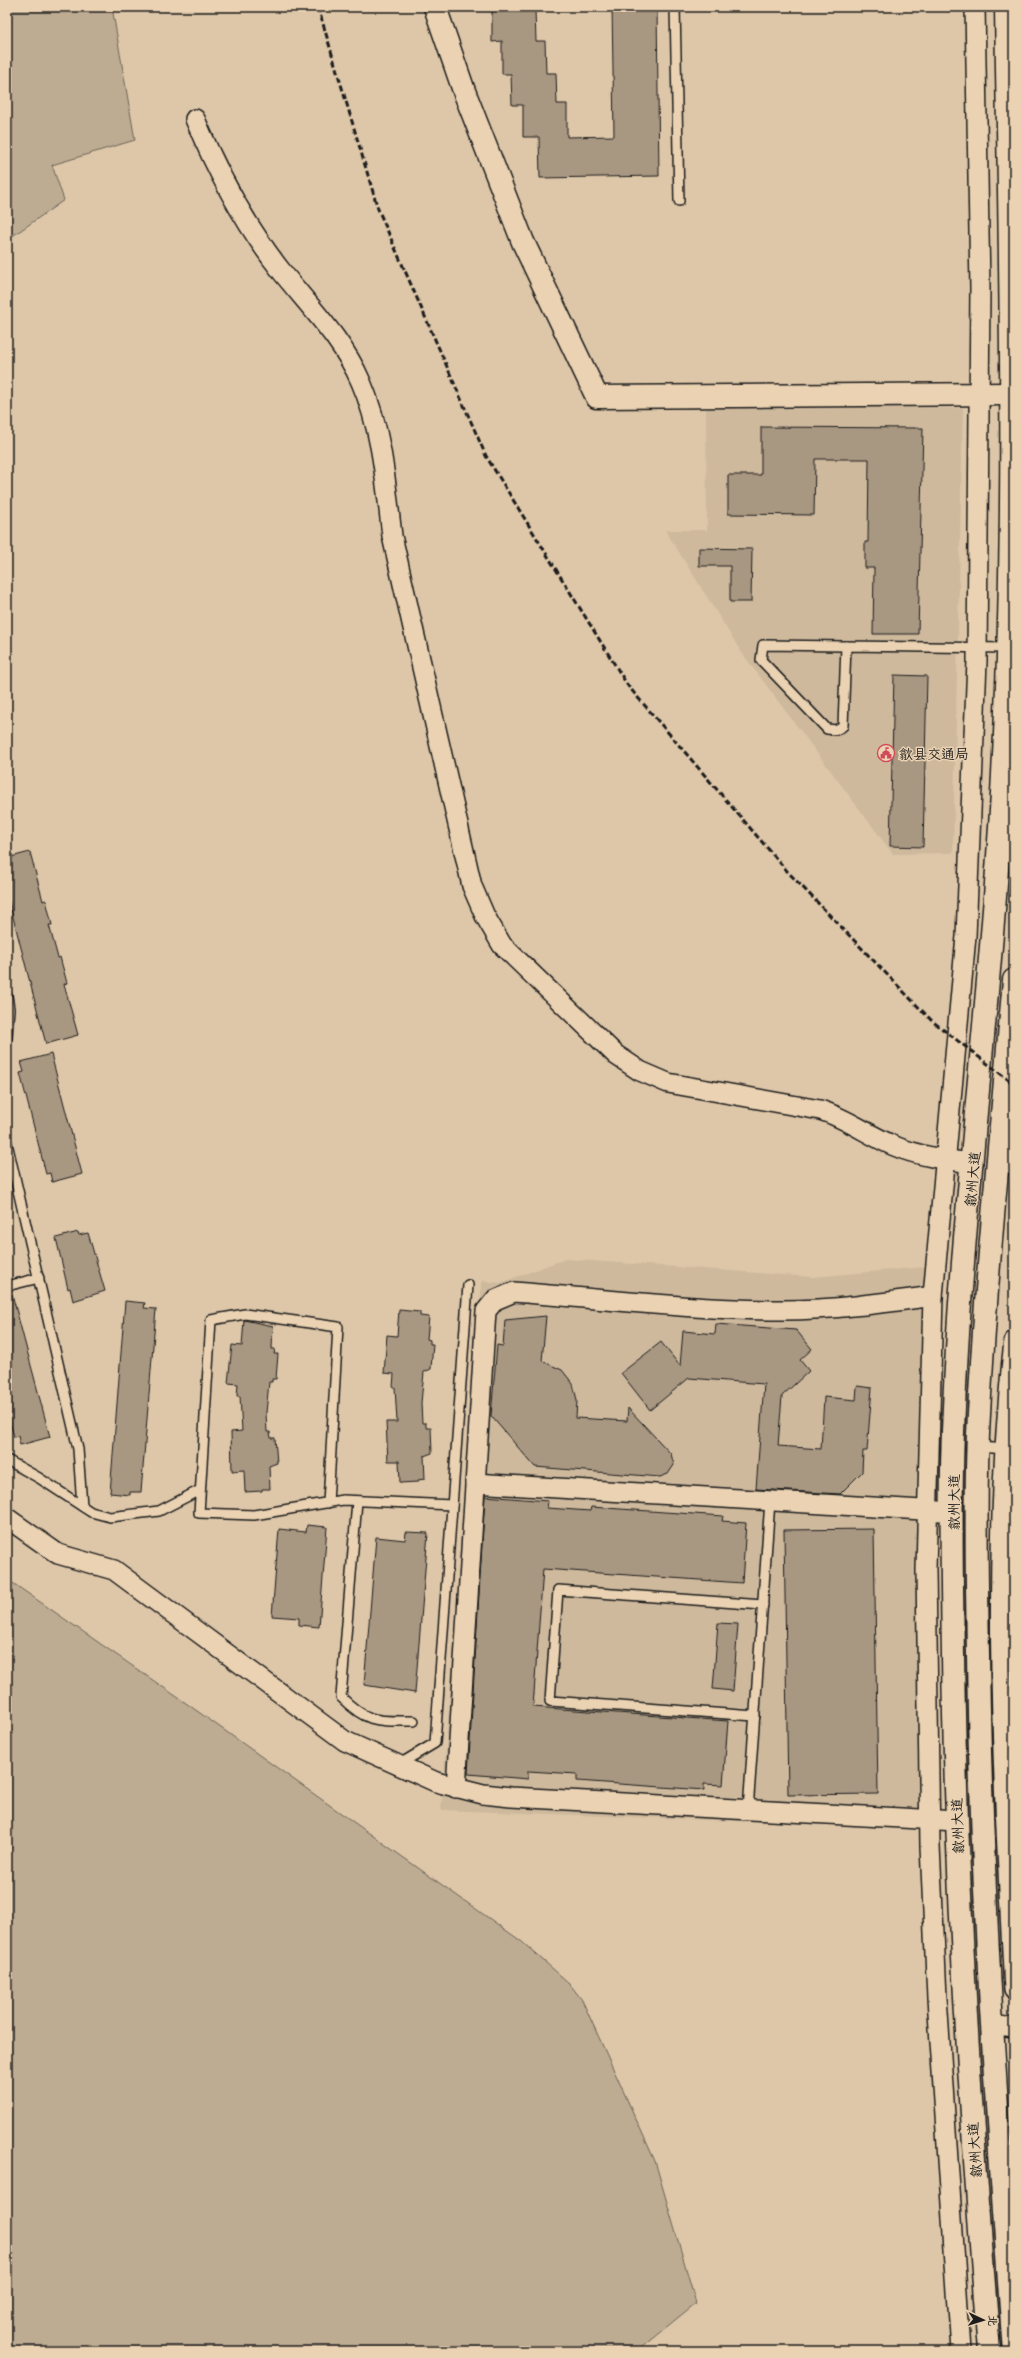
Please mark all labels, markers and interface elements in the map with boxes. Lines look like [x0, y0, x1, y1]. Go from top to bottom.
public building icon: 歙县交通局 [876, 743, 896, 763]
place label: 歙县交通局 [899, 743, 969, 764]
street label: 歙州大道 [959, 1150, 985, 1208]
street label: 歙州大道 [943, 1474, 964, 1530]
street label: 歙州大道 [946, 1798, 968, 1854]
street label: 歙州大道 [962, 2121, 986, 2179]
north arrow [963, 2300, 1003, 2340]
text: 北 [985, 2315, 1002, 2327]

